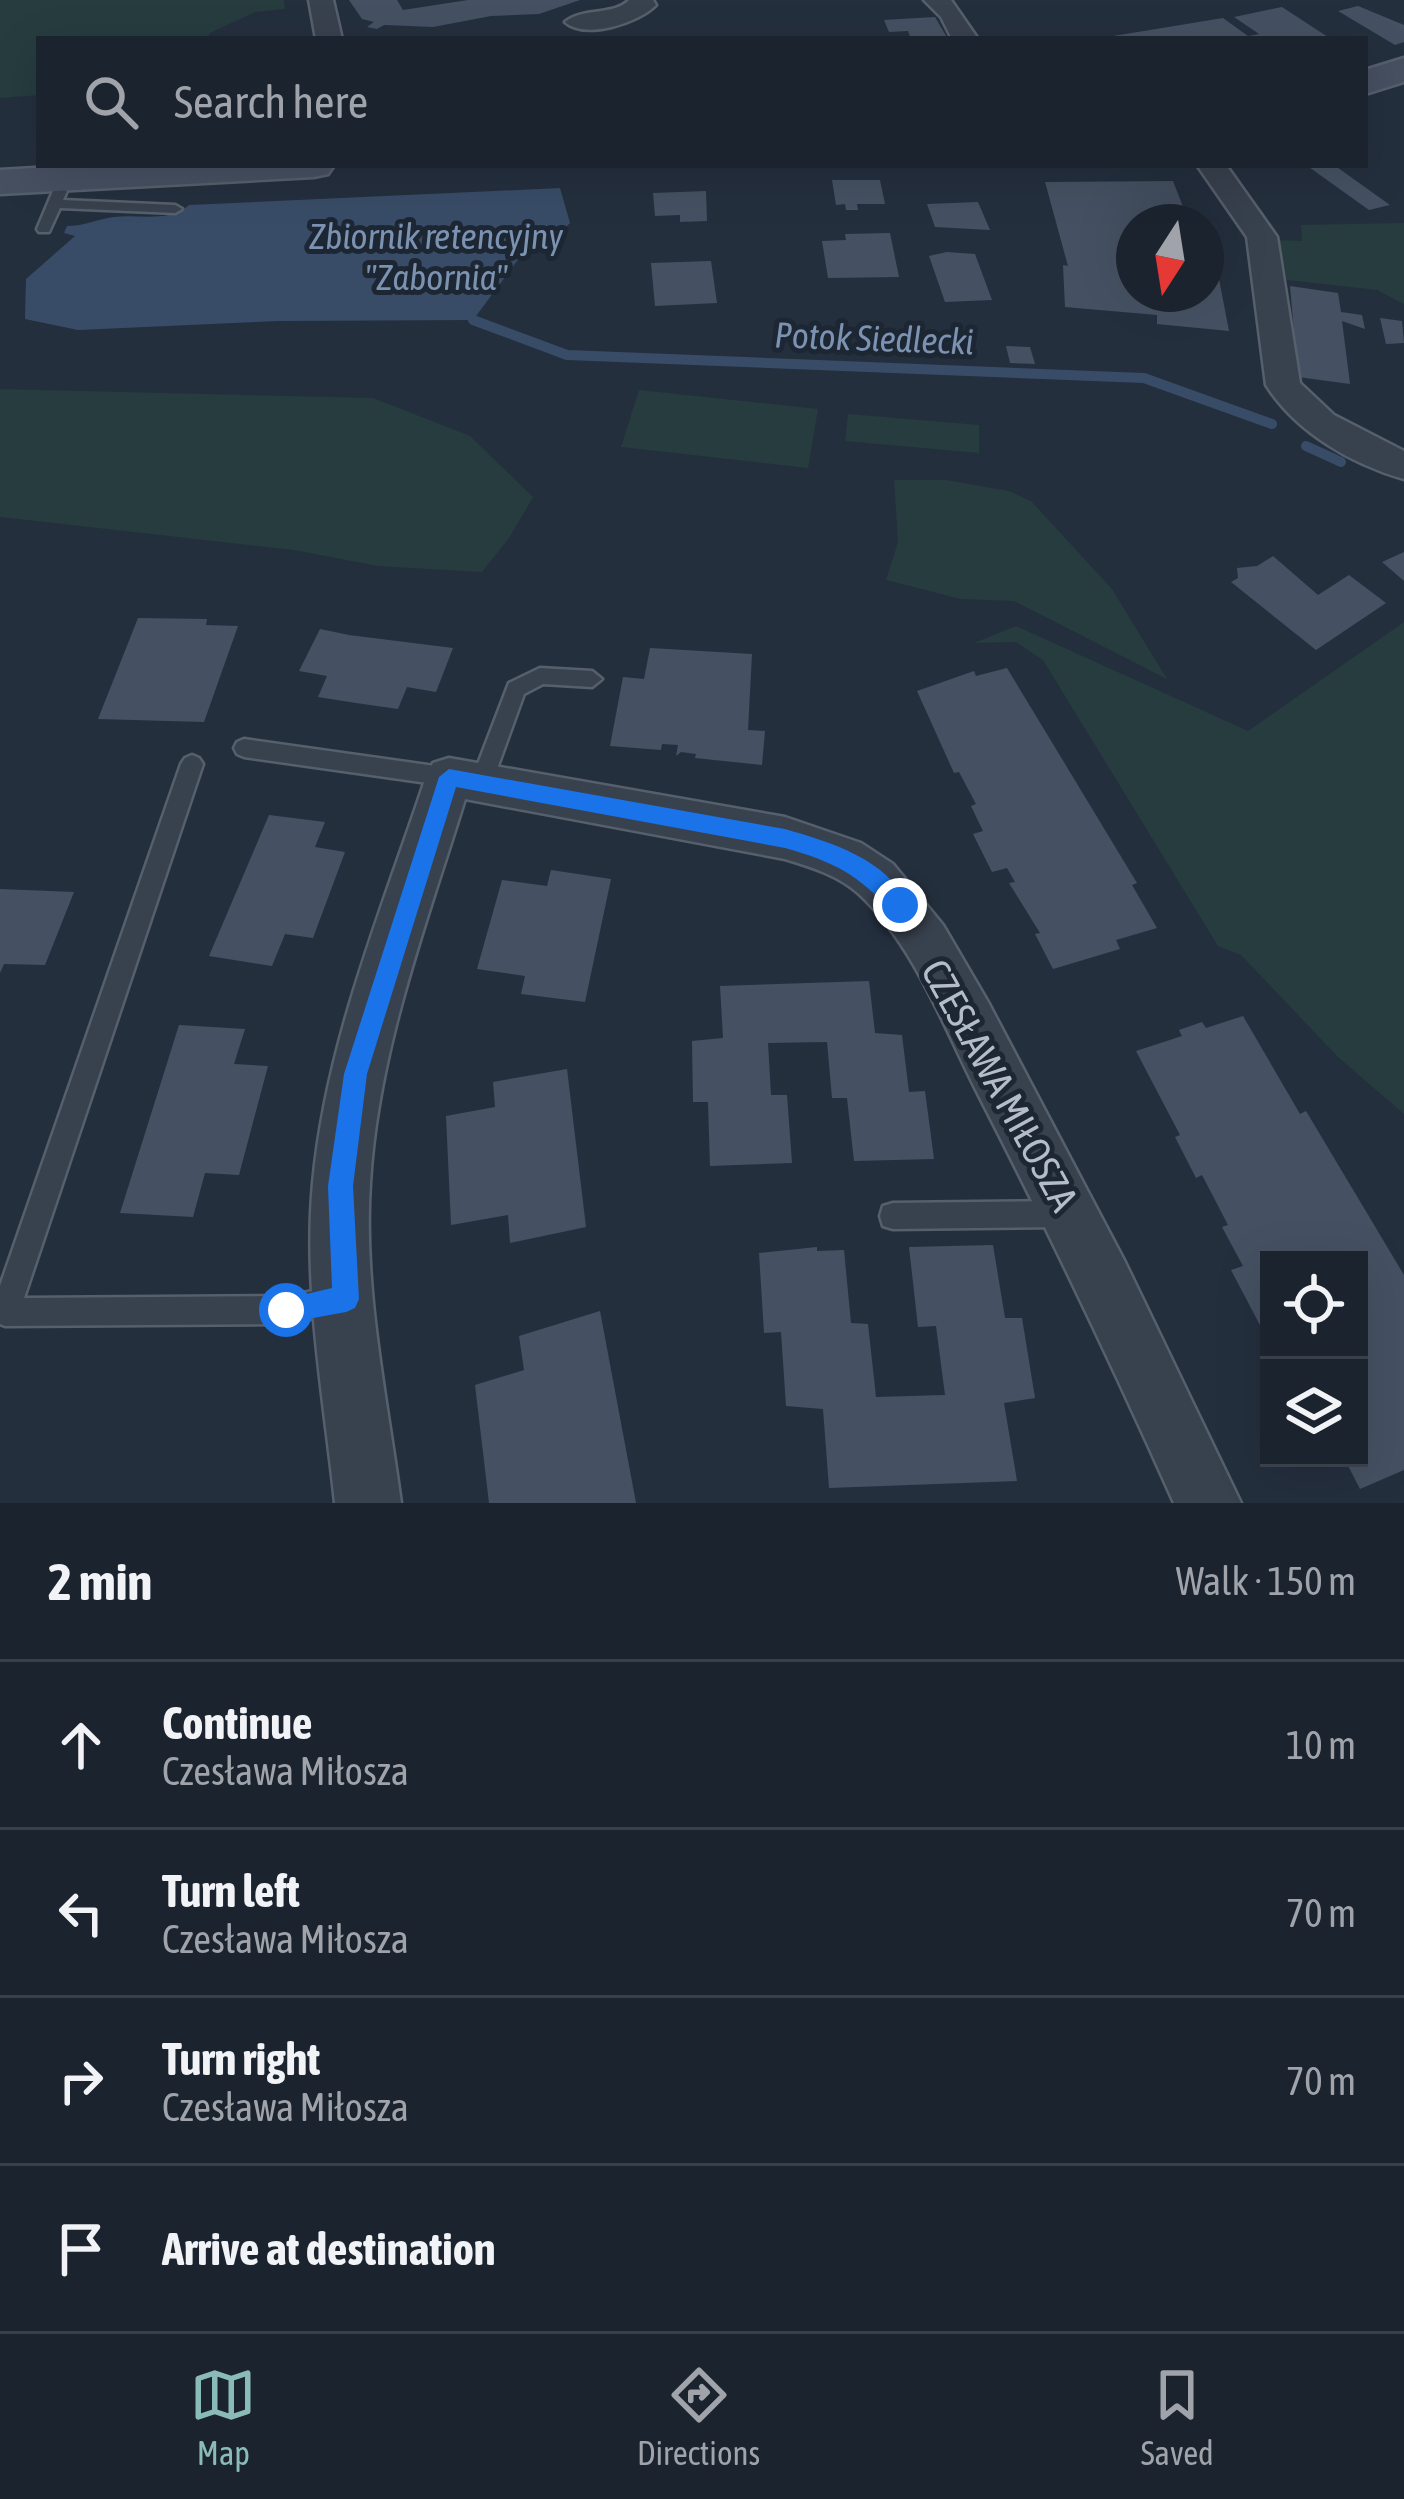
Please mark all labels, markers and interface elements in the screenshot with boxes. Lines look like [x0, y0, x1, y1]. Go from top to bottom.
search box [36, 36, 1368, 168]
icon: search [78, 69, 144, 135]
text: Search here [174, 76, 368, 128]
north arrow [1116, 204, 1224, 312]
water label: Zbiornik retencyjny "Zabornia" [309, 215, 563, 298]
water label: Potok Siedlecki [774, 314, 974, 362]
route end [873, 878, 927, 932]
street label: CZESŁAWA MIŁOSZA [913, 952, 1087, 1218]
map controls [1260, 1251, 1368, 1467]
button: locate [1260, 1251, 1368, 1359]
route start [259, 1283, 313, 1337]
button: layers [1260, 1359, 1368, 1467]
text: 2 min [48, 1552, 152, 1611]
text: Walk · 150 m [1176, 1559, 1356, 1603]
text: Continue [162, 1697, 313, 1749]
icon: ahead [48, 1712, 114, 1778]
text: 10 m [1286, 1723, 1356, 1767]
text: Czesława Miłosza [162, 1749, 409, 1793]
text: Turn left [162, 1865, 300, 1917]
icon: left [48, 1880, 114, 1946]
text: 70 m [1286, 1891, 1356, 1935]
text: Czesława Miłosza [162, 1917, 409, 1961]
text: Turn right [162, 2033, 320, 2085]
icon: right [48, 2048, 114, 2114]
text: 70 m [1286, 2059, 1356, 2103]
text: Czesława Miłosza [162, 2085, 409, 2129]
icon: arrive [48, 2216, 114, 2282]
text: Arrive at destination [162, 2223, 496, 2275]
tab: Map [190, 2362, 256, 2472]
tab: Directions [637, 2362, 760, 2472]
tab: Saved [1141, 2362, 1214, 2472]

